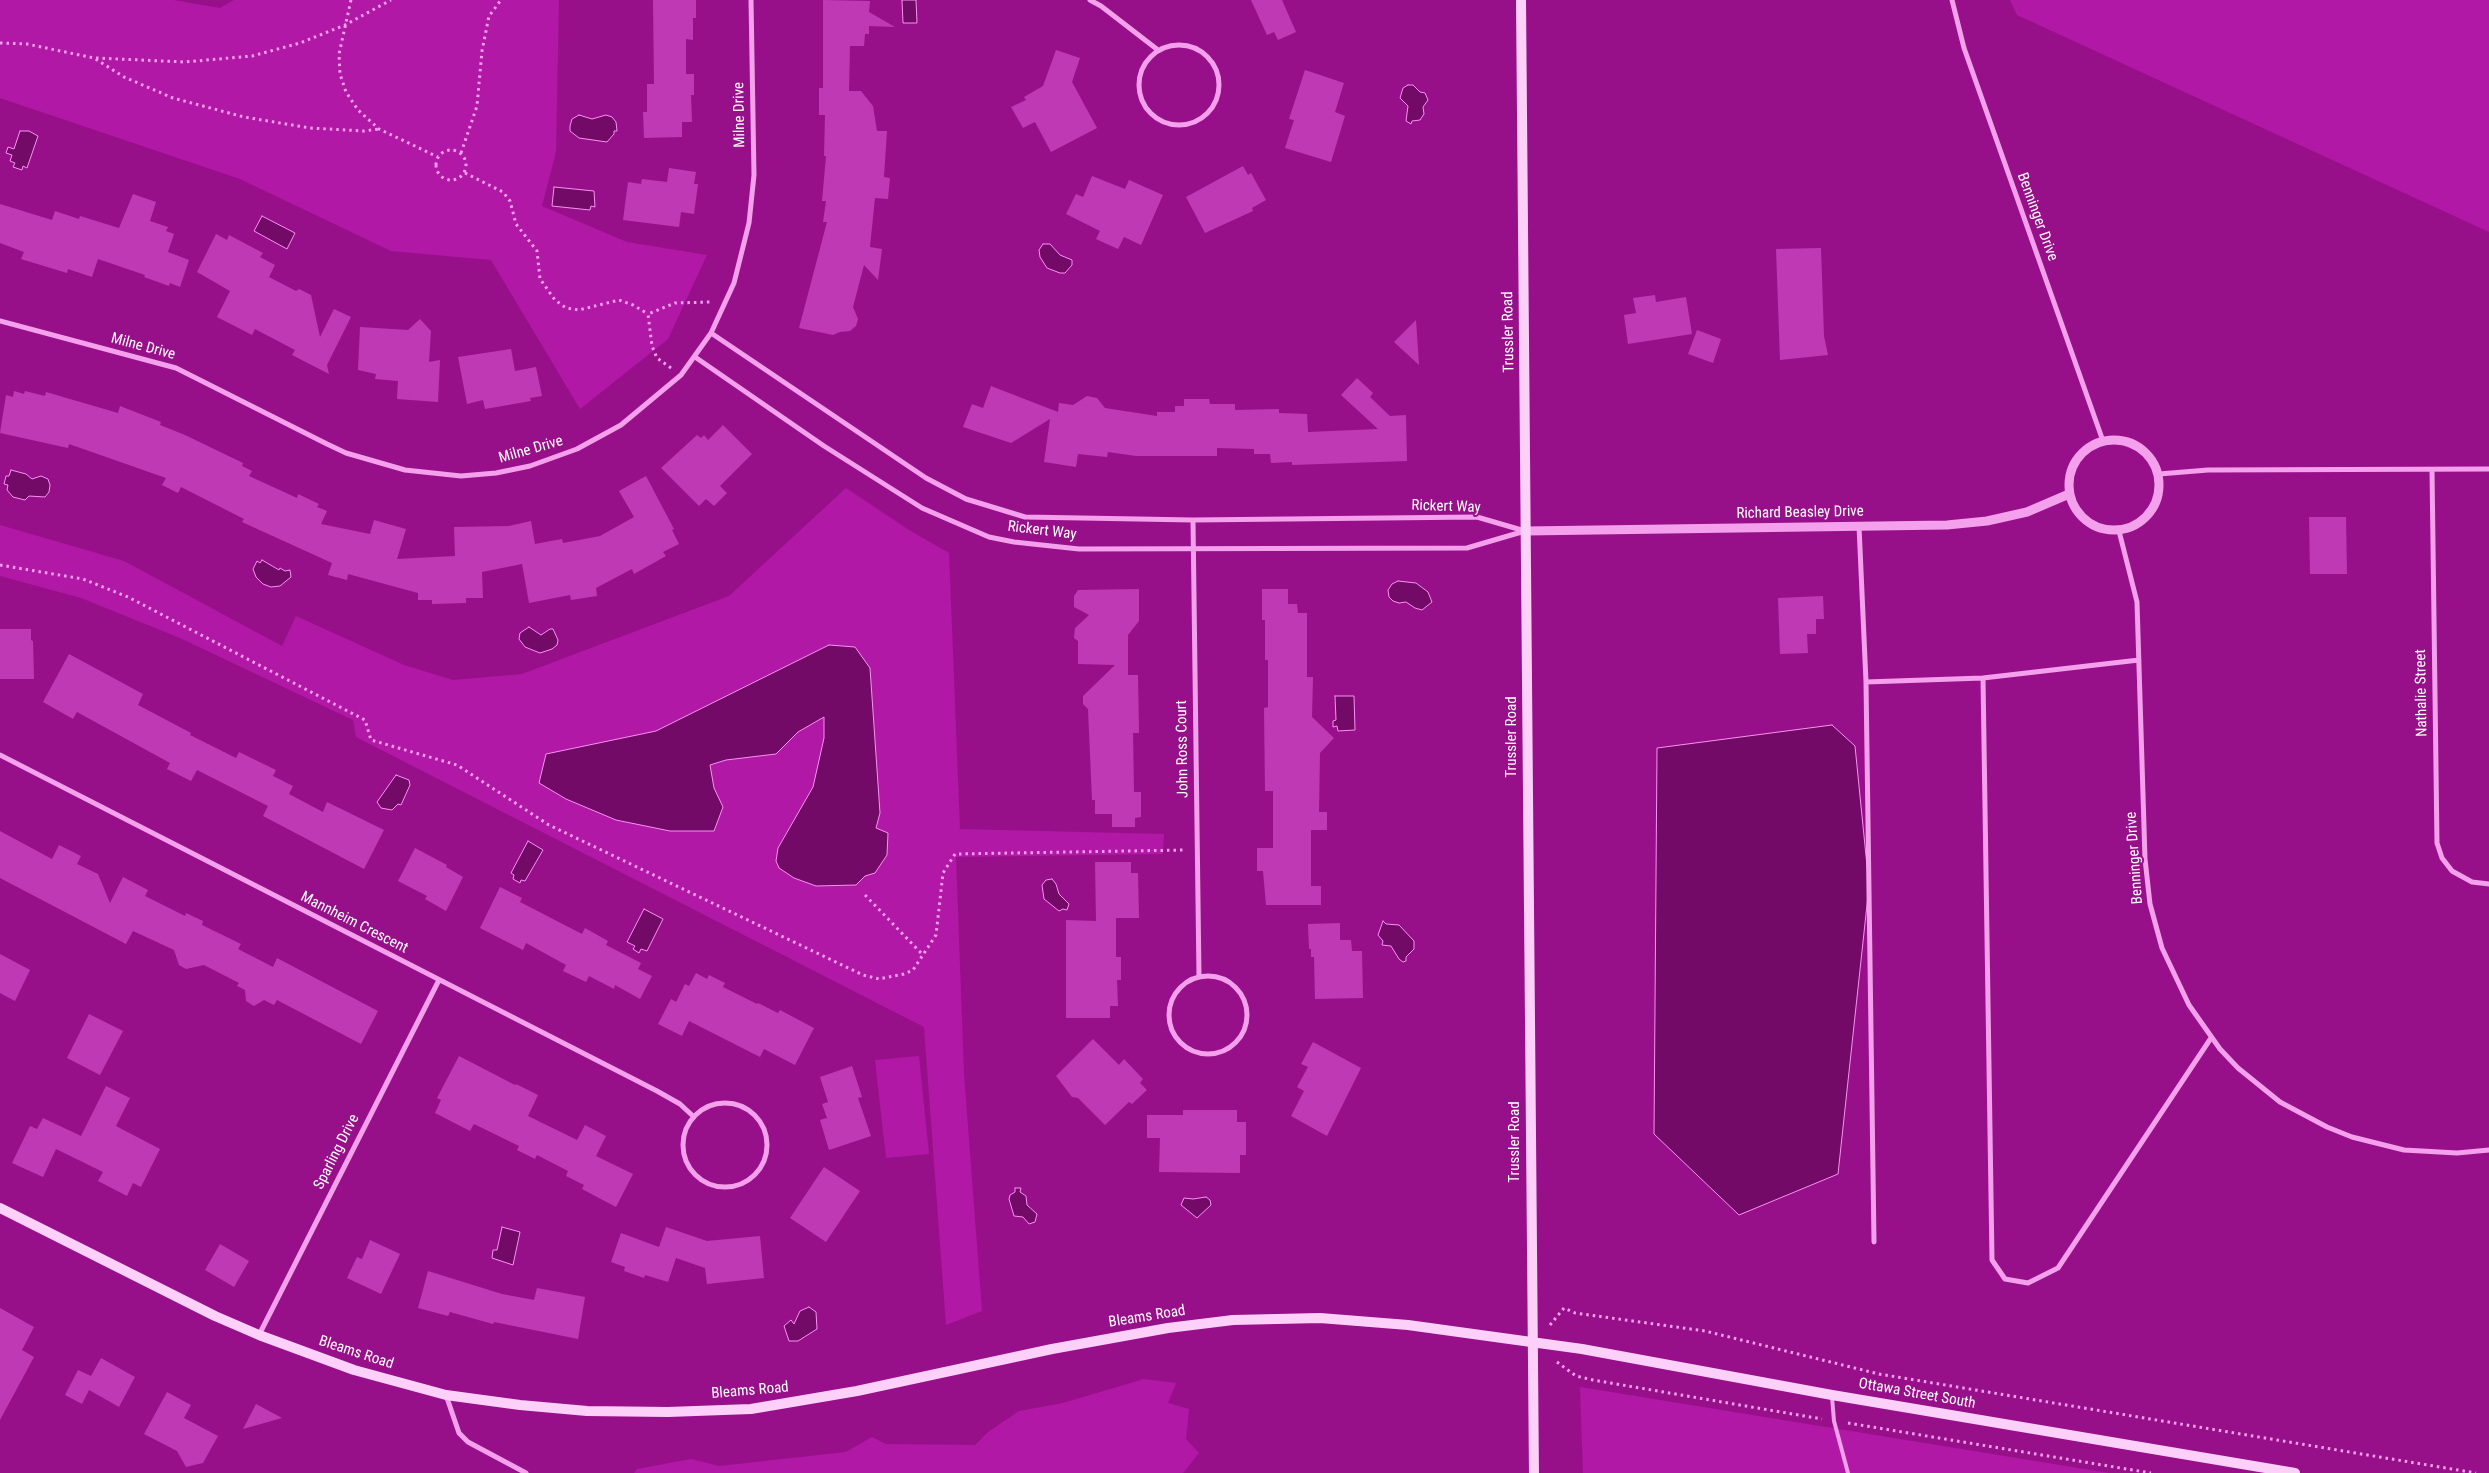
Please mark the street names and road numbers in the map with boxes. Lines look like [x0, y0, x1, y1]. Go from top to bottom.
street label: Milne Drive [730, 82, 750, 148]
street label: Benninger Drive [2013, 170, 2061, 264]
street label: Trussler Road [1499, 291, 1519, 373]
street label: Milne Drive [109, 330, 177, 364]
street label: Milne Drive [497, 432, 565, 468]
street label: Rickert Way [1411, 497, 1481, 517]
street label: Richard Beasley Drive [1736, 503, 1864, 523]
street label: Rickert Way [1007, 518, 1077, 544]
street label: Nathalie Street [2412, 649, 2432, 737]
street label: Trussler Road [1503, 696, 1521, 778]
street label: John Ross Court [1173, 700, 1193, 798]
street label: Benninger Drive [2123, 811, 2147, 905]
street label: Mannheim Crescent [297, 888, 411, 958]
street label: Trussler Road [1506, 1101, 1524, 1183]
street label: Sparling Drive [310, 1111, 364, 1193]
street label: Bleams Road [1107, 1302, 1187, 1332]
street label: Bleams Road [316, 1332, 396, 1374]
street label: Ottawa Street South [1857, 1375, 1977, 1413]
street label: Bleams Road [711, 1379, 789, 1403]

